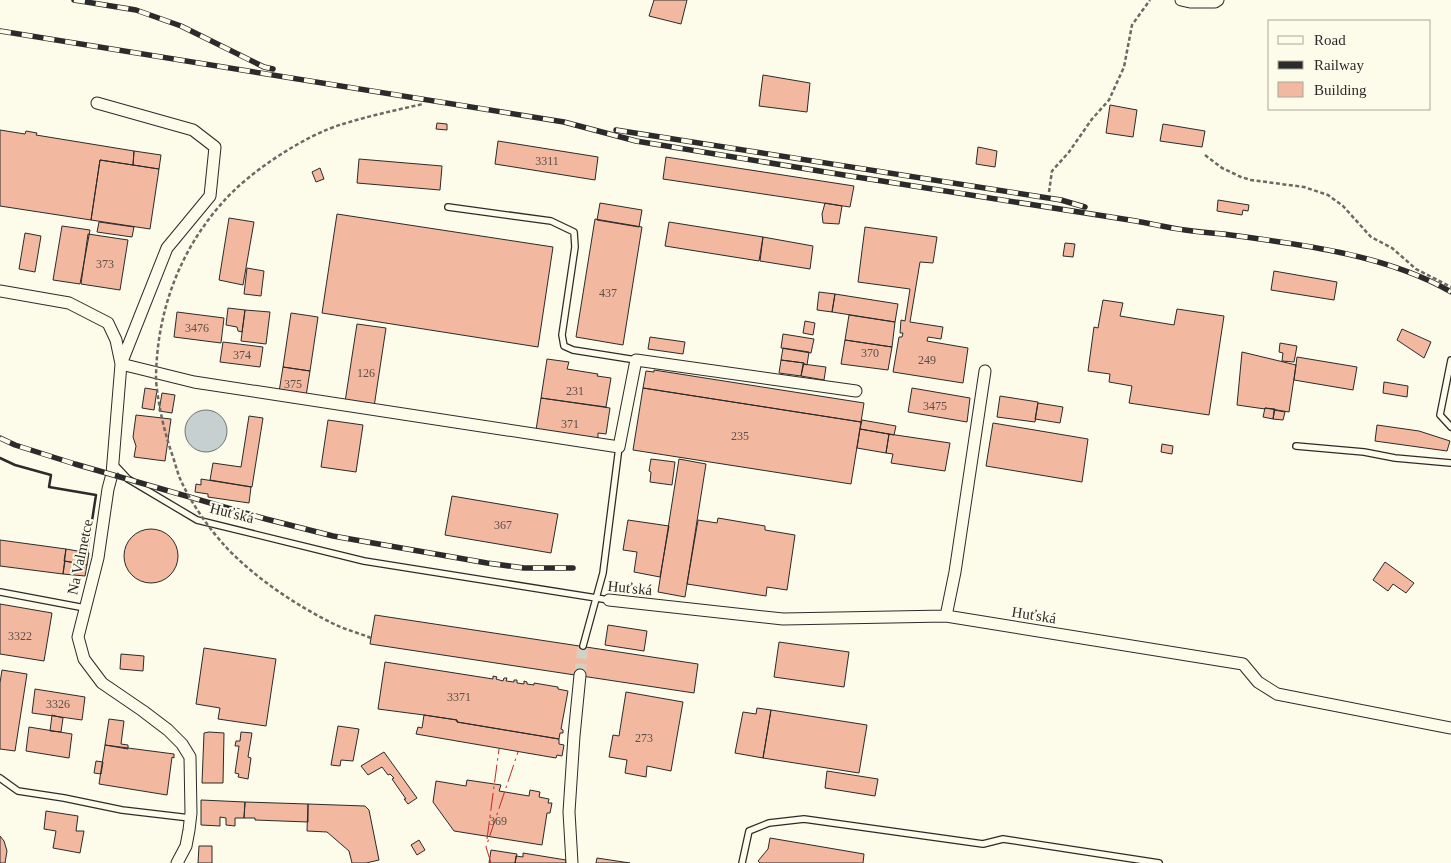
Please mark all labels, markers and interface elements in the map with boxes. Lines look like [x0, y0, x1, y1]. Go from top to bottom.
legend [1268, 20, 1431, 110]
text: Road [1314, 32, 1346, 48]
text: Railway [1314, 57, 1364, 73]
text: Building [1314, 82, 1367, 98]
house number: 3311 [535, 154, 559, 168]
house number: 373 [96, 257, 114, 271]
house number: 437 [599, 286, 617, 300]
house number: 3476 [185, 321, 209, 335]
house number: 370 [861, 346, 879, 360]
house number: 374 [233, 348, 251, 362]
house number: 249 [918, 353, 936, 367]
house number: 126 [357, 366, 375, 380]
house number: 375 [284, 377, 302, 391]
house number: 231 [566, 384, 584, 398]
house number: 3475 [923, 399, 947, 413]
house number: 371 [561, 417, 579, 431]
house number: 235 [731, 429, 749, 443]
street label: Huťská [208, 500, 256, 526]
street label: Na Valmetce [64, 517, 96, 596]
house number: 367 [494, 518, 512, 532]
street label: Huťská [607, 578, 653, 598]
street label: Huťská [1011, 604, 1058, 626]
house number: 3322 [8, 629, 32, 643]
house number: 3371 [447, 690, 471, 704]
house number: 3326 [46, 697, 70, 711]
house number: 273 [635, 731, 653, 745]
house number: 369 [489, 814, 507, 828]

